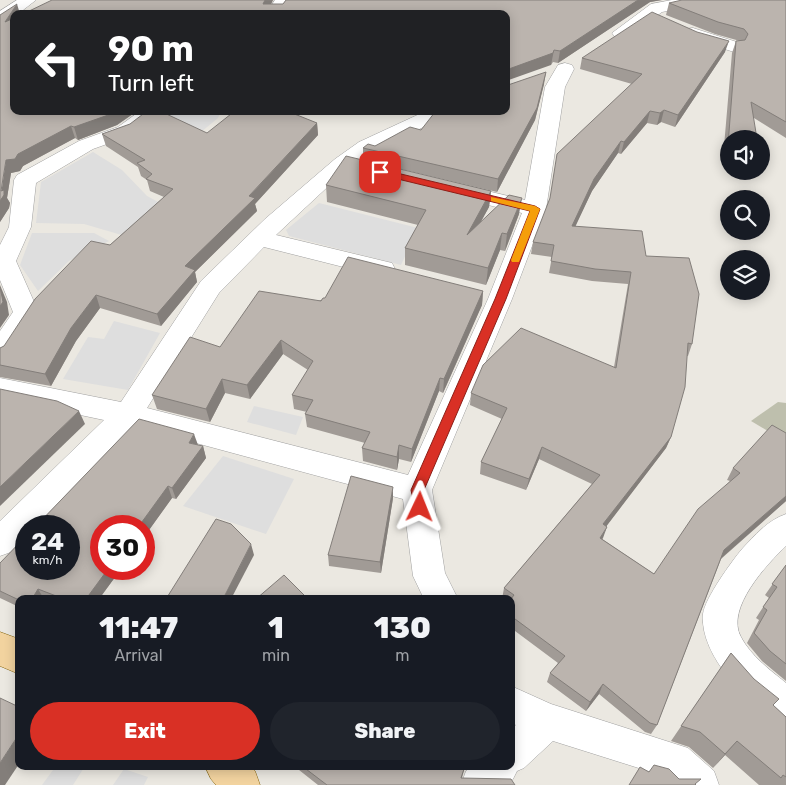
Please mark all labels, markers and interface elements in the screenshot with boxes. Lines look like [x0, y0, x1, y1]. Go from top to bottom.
text: 90 m [108, 28, 194, 70]
icon: left [25, 30, 90, 95]
text: Turn left [108, 70, 194, 97]
map controls [720, 130, 770, 300]
button: sound [720, 130, 770, 180]
pin [359, 151, 401, 193]
icon: arrive [366, 158, 394, 186]
button: search [720, 190, 770, 240]
button: layers [720, 250, 770, 300]
position arrow [393, 480, 445, 532]
speed limit sign: 30 [90, 515, 155, 580]
text: 24 [31, 527, 64, 556]
text: km/h [33, 553, 62, 567]
text: 11:47 [99, 610, 178, 646]
text: 1 [268, 610, 284, 646]
text: 130 [374, 610, 431, 646]
text: Arrival [115, 646, 163, 665]
text: min [262, 646, 290, 665]
text: m [395, 646, 410, 665]
button: Exit [30, 702, 260, 760]
button: Share [270, 702, 500, 760]

